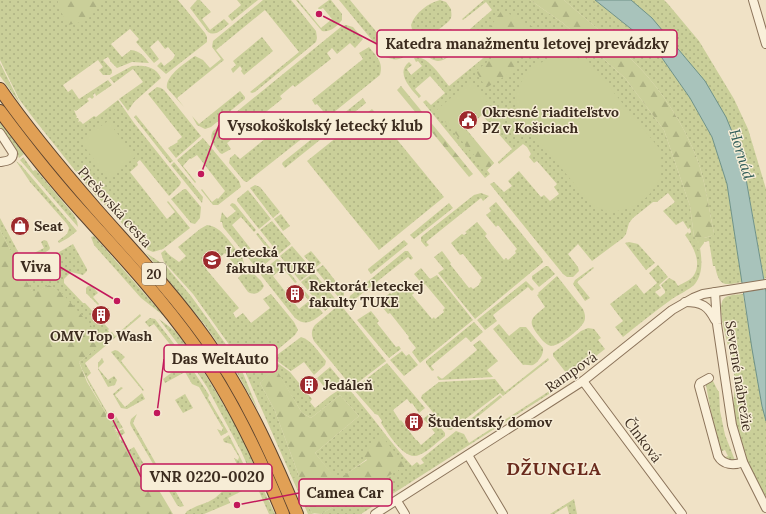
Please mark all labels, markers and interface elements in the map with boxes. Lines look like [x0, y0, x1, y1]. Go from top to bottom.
callout: Katedra manažmentu letovej prevádzky [377, 30, 677, 57]
text: Katedra manažmentu letovej prevádzky [385, 34, 670, 53]
place label: Okresné riaditeľstvo PZ v Košiciach [482, 103, 619, 137]
public building icon: Okresné riaditeľstvo PZ v Košiciach [457, 109, 479, 131]
callout: Vysokoškolský letecký klub [219, 112, 431, 139]
text: Vysokoškolský letecký klub [227, 116, 423, 135]
water label: Hornád [725, 126, 759, 182]
street label: Prešovská cesta [74, 163, 156, 251]
shop icon: Seat [9, 215, 31, 237]
place label: Seat [34, 217, 63, 235]
place label: Letecká fakulta TUKE [226, 243, 316, 277]
school or university icon: Letecká fakulta TUKE [201, 249, 223, 271]
callout: Viva [13, 253, 60, 280]
text: Viva [21, 257, 52, 276]
road number: 20 [142, 263, 166, 285]
place label: Rektorát leteckej fakulty TUKE [309, 277, 424, 311]
building icon: Rektorát leteckej fakulty TUKE [284, 283, 306, 305]
building icon: OMV Top Wash [90, 304, 112, 326]
street label: Severné nábrežie [721, 319, 757, 433]
place label: OMV Top Wash [50, 327, 152, 345]
callout: Das WeltAuto [164, 345, 277, 372]
street label: Rampová [542, 348, 600, 396]
text: Das WeltAuto [171, 349, 269, 368]
building icon: Jedáleň [298, 374, 320, 396]
place label: Jedáleň [323, 376, 373, 394]
building icon: Študentský domov [403, 411, 425, 433]
place label: Študentský domov [428, 413, 553, 431]
street label: Člnková [620, 414, 666, 466]
district label: DŽUNGĽA [506, 457, 602, 480]
callout: VNR 0220-0020 [141, 464, 272, 491]
text: VNR 0220-0020 [149, 467, 265, 486]
callout: Camea Car [299, 479, 392, 506]
text: Camea Car [306, 483, 384, 502]

